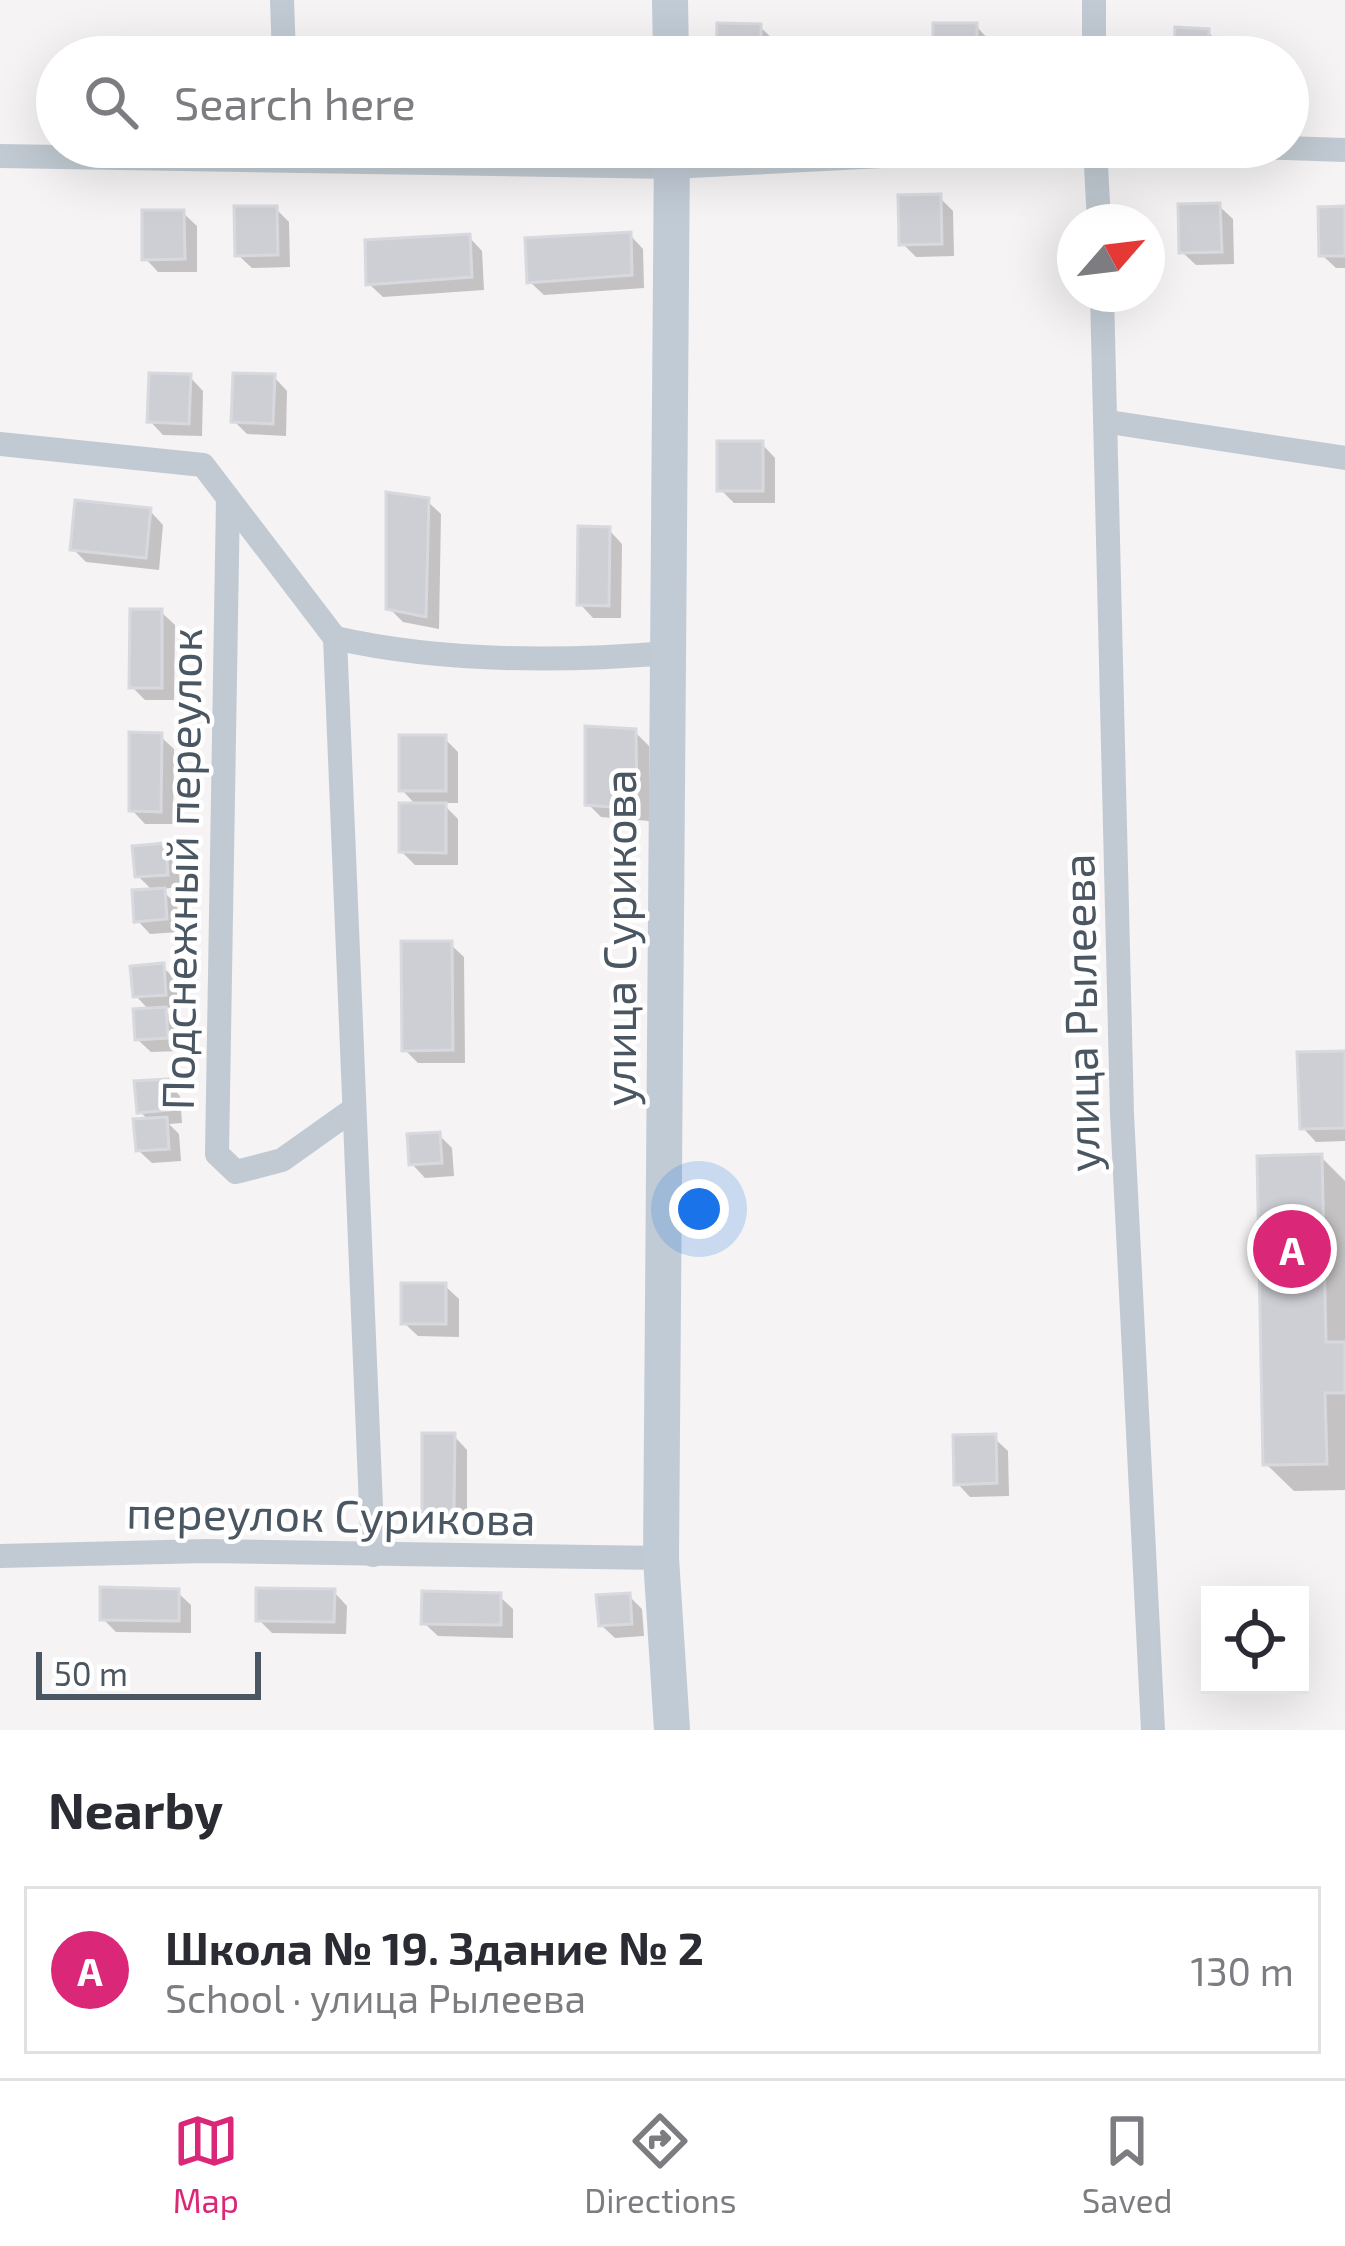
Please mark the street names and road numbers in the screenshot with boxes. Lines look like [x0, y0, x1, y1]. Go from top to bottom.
street label: Подснежный переулок [149, 627, 212, 1111]
street label: улица Сурикова [591, 769, 646, 1107]
street label: улица Рылеева [1049, 853, 1110, 1173]
street label: переулок Сурикова [126, 1483, 536, 1546]

